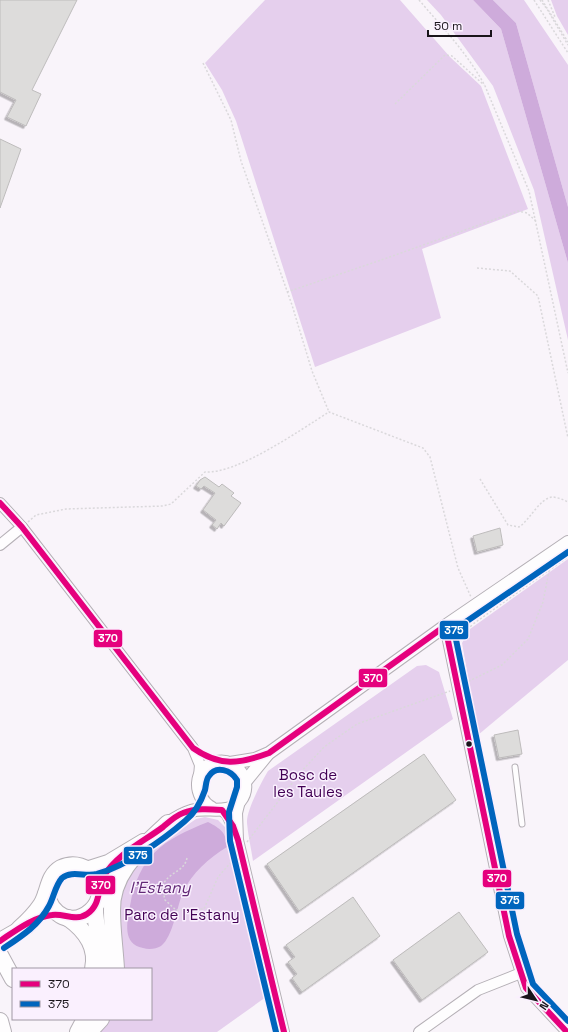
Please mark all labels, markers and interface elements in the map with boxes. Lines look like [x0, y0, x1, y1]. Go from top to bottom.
scale bar [428, 12, 491, 38]
text: 50 m [434, 18, 462, 34]
line badge: 375 [439, 620, 469, 640]
text: 375 [444, 623, 464, 637]
line badge: 370 [93, 629, 123, 648]
text: 370 [98, 631, 118, 645]
line badge: 370 [358, 668, 388, 688]
text: 370 [363, 671, 383, 685]
unlabelled marker [464, 739, 474, 749]
park label: Bosc de les Taules [273, 765, 343, 801]
line badge: 375 [123, 846, 153, 865]
text: 375 [128, 848, 148, 862]
line badge: 370 [482, 869, 512, 888]
text: 370 [487, 871, 507, 885]
line badge: 370 [85, 875, 116, 895]
water label: l'Estany [129, 877, 192, 898]
text: 370 [91, 878, 111, 892]
line badge: 375 [495, 891, 525, 910]
text: 375 [500, 893, 520, 907]
park label: Parc de l'Estany [124, 905, 240, 924]
legend [12, 968, 152, 1020]
text: 370 [48, 976, 70, 992]
north arrow [516, 980, 556, 1020]
text: 375 [48, 996, 69, 1012]
text: N [536, 999, 552, 1013]

